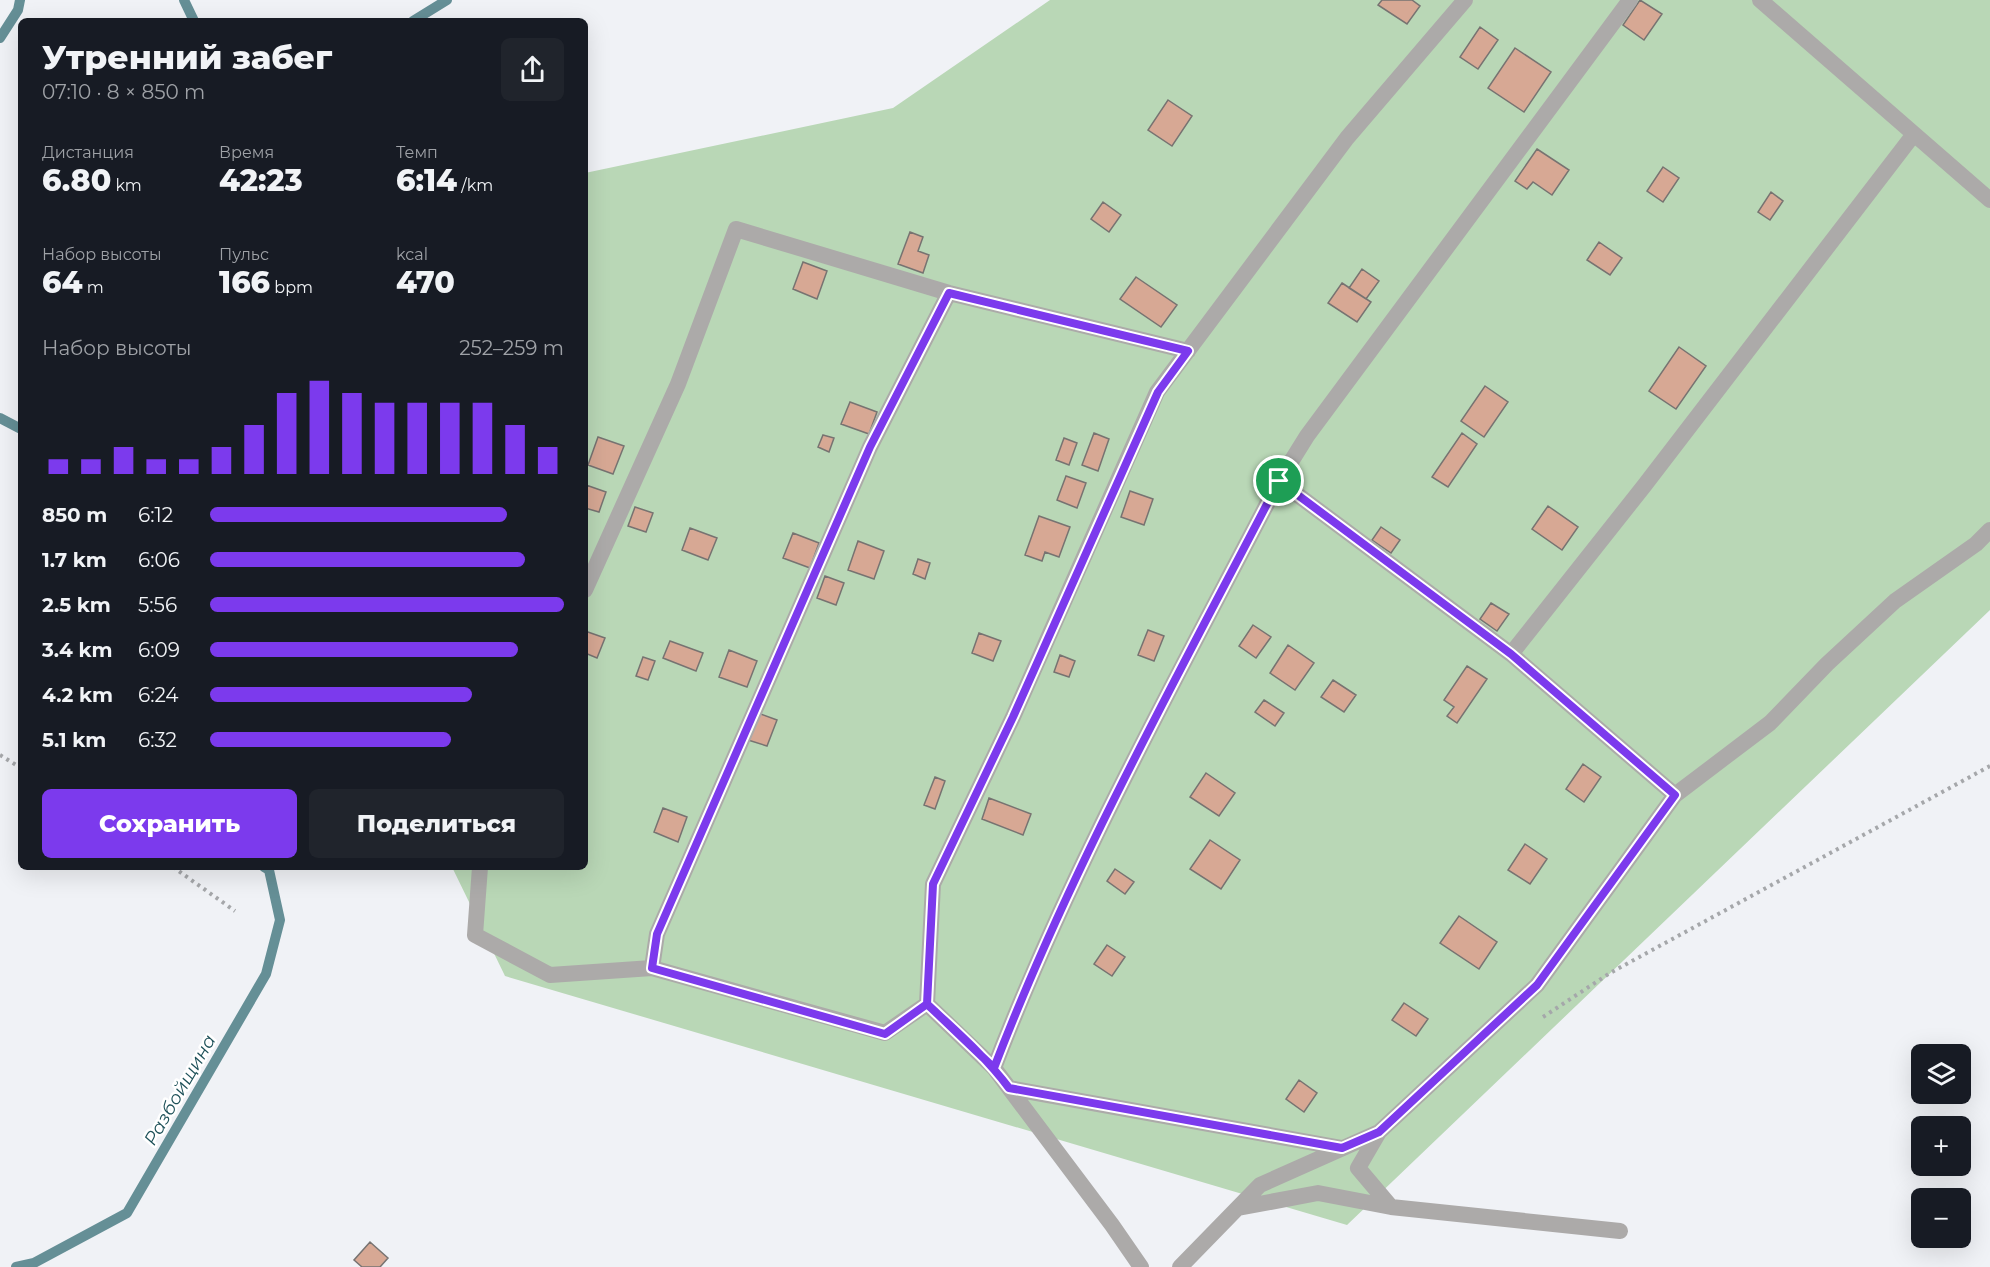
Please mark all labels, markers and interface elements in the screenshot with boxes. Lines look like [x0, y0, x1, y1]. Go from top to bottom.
text: Утренний забег [42, 37, 332, 77]
button: share [501, 38, 564, 101]
text: 07:10 · 8 × 850 m [42, 80, 205, 104]
text: Дистанция [42, 143, 134, 162]
text: Время [219, 143, 274, 162]
text: Темп [396, 143, 438, 162]
text: 6.80 [42, 162, 111, 199]
text: 42:23 [219, 162, 303, 199]
text: 6:14 [396, 162, 457, 199]
text: km [111, 176, 142, 195]
text: /km [457, 176, 493, 195]
text: Набор высоты [42, 245, 162, 264]
text: Пульс [219, 245, 269, 264]
text: kcal [396, 245, 428, 264]
text: 64 [42, 264, 82, 301]
text: 166 [219, 264, 270, 301]
text: 470 [396, 264, 455, 301]
text: m [82, 278, 104, 297]
text: bpm [270, 278, 313, 297]
text: Набор высоты [42, 336, 191, 360]
text: 252–259 m [459, 336, 564, 360]
pin [1253, 455, 1304, 506]
icon: arrive [1262, 464, 1295, 497]
text: 850 m [42, 503, 107, 527]
text: 6:12 [138, 503, 173, 527]
text: 1.7 km [42, 548, 107, 572]
text: 6:06 [138, 548, 180, 572]
text: 2.5 km [42, 593, 111, 617]
text: 5:56 [138, 593, 177, 617]
text: 3.4 km [42, 638, 113, 662]
text: 6:09 [138, 638, 180, 662]
text: 4.2 km [42, 683, 113, 707]
text: 6:24 [138, 683, 179, 707]
text: 5.1 km [42, 728, 106, 752]
text: 6:32 [138, 728, 177, 752]
button: Сохранить [42, 789, 297, 858]
button: Поделиться [309, 789, 564, 858]
water label: Разбойщина [139, 1031, 221, 1149]
map controls [1911, 1044, 1971, 1248]
button: layers [1911, 1044, 1971, 1104]
button: + [1911, 1116, 1971, 1176]
button: − [1911, 1188, 1971, 1248]

